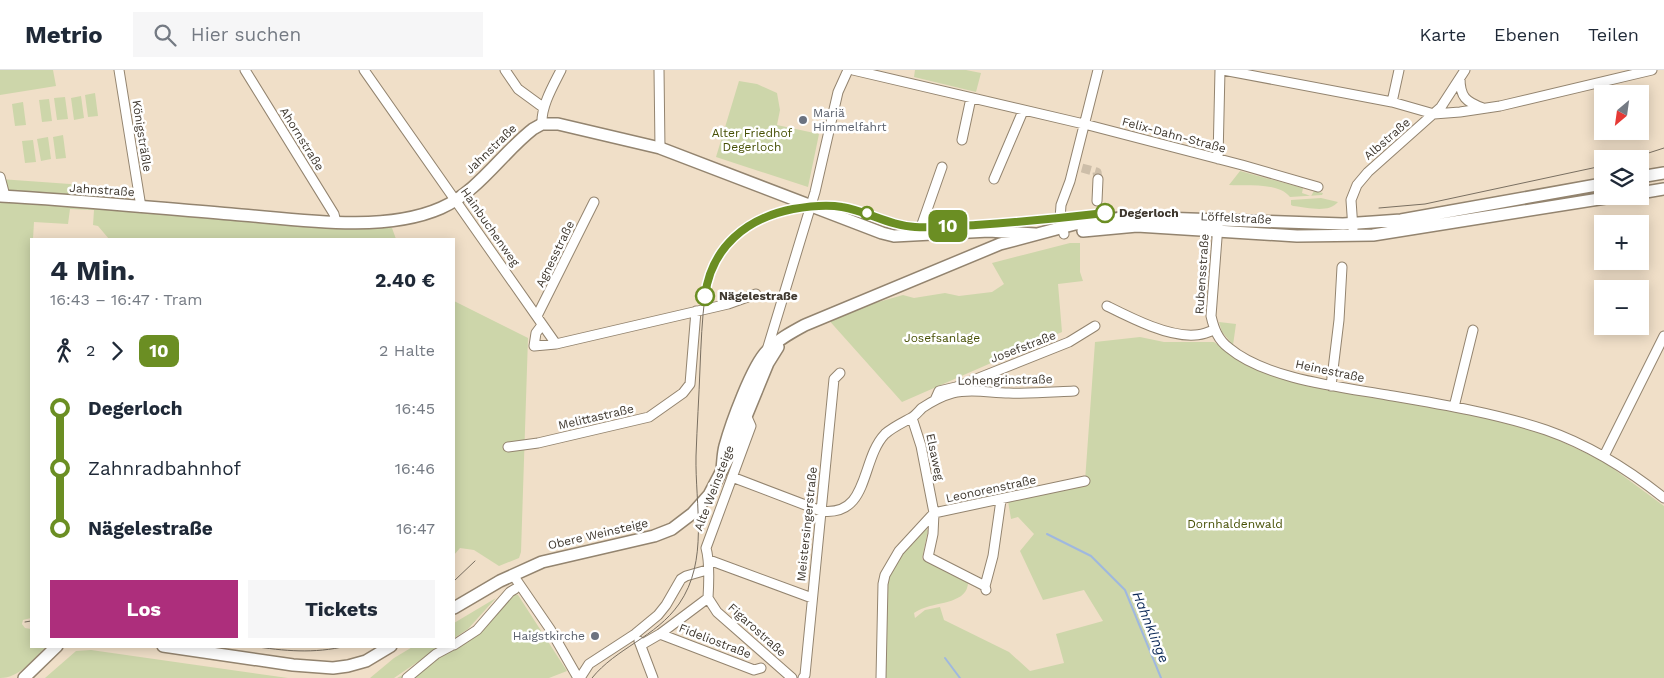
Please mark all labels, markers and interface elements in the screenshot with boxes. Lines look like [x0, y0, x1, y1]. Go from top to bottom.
search box [133, 12, 483, 57]
text: Metrio [25, 21, 103, 49]
icon: search [151, 21, 179, 49]
text: Hier suchen [191, 23, 301, 46]
text: Karte [1420, 24, 1466, 45]
text: Ebenen [1494, 24, 1560, 45]
text: Teilen [1588, 24, 1639, 45]
north arrow [1594, 85, 1649, 140]
map controls [1594, 85, 1649, 335]
street label: Königsträßle [129, 99, 155, 173]
street label: Ahornstraße [277, 105, 327, 173]
place label: Mariä Himmelfahrt [813, 106, 887, 134]
marker: Mariä Himmelfahrt [797, 114, 809, 126]
street label: Felix-Dahn-Straße [1120, 114, 1228, 156]
street label: Albstraße [1361, 115, 1413, 163]
street label: Jahnstraße [463, 121, 519, 177]
park label: Alter Friedhof Degerloch [712, 126, 793, 154]
button: layers [1594, 150, 1649, 205]
street label: Jahnstraße [69, 181, 135, 199]
street label: Hainbuchenweg [458, 185, 523, 269]
marker: Degerloch [1095, 203, 1115, 223]
unlabelled marker [860, 206, 874, 220]
place label: Degerloch [1119, 206, 1179, 220]
street label: Löffelstraße [1200, 209, 1272, 227]
line badge: 10 [926, 210, 970, 242]
text: 10 [938, 215, 958, 236]
button: + [1594, 215, 1649, 270]
street label: Agnesstraße [533, 218, 577, 290]
street label: Rubensstraße [1192, 233, 1212, 315]
text: 4 Min. [50, 254, 135, 287]
text: 2.40 € [375, 269, 435, 292]
button: − [1594, 280, 1649, 335]
marker: Nägelestraße [695, 286, 715, 306]
place label: Nägelestraße [719, 289, 798, 303]
text: 16:43 – 16:47 · Tram [50, 290, 202, 309]
street label: Josefstraße [988, 328, 1058, 366]
park label: Josefsanlage [904, 331, 980, 345]
icon: walk [50, 337, 78, 365]
icon: forward [103, 337, 131, 365]
text: 10 [149, 340, 169, 361]
text: 2 [86, 341, 95, 360]
text: 2 Halte [379, 341, 435, 360]
street label: Heinestraße [1294, 357, 1366, 385]
street label: Lohengrinstraße [957, 372, 1053, 388]
text: Degerloch [88, 397, 183, 420]
text: 16:45 [395, 399, 435, 418]
street label: Melittastraße [557, 401, 635, 433]
street label: Elsaweg [923, 432, 947, 482]
street label: Alte Weinsteige [691, 443, 737, 533]
text: Zahnradbahnhof [88, 457, 241, 480]
text: 16:46 [395, 459, 435, 478]
street label: Meistersingerstraße [794, 466, 820, 582]
street label: Leonorenstraße [945, 473, 1038, 505]
street label: Obere Weinsteige [547, 516, 649, 552]
text: Nägelestraße [88, 517, 213, 540]
park label: Dornhaldenwald [1187, 517, 1283, 531]
text: 16:47 [396, 519, 435, 538]
button: Los [50, 580, 238, 638]
button: Tickets [248, 580, 435, 638]
water label: Hahnklinge [1129, 589, 1173, 665]
street label: Figarostraße [725, 600, 789, 660]
street label: Fideliostraße [677, 621, 753, 661]
place label: Haigstkirche [513, 629, 585, 643]
marker: Haigstkirche [589, 630, 601, 642]

